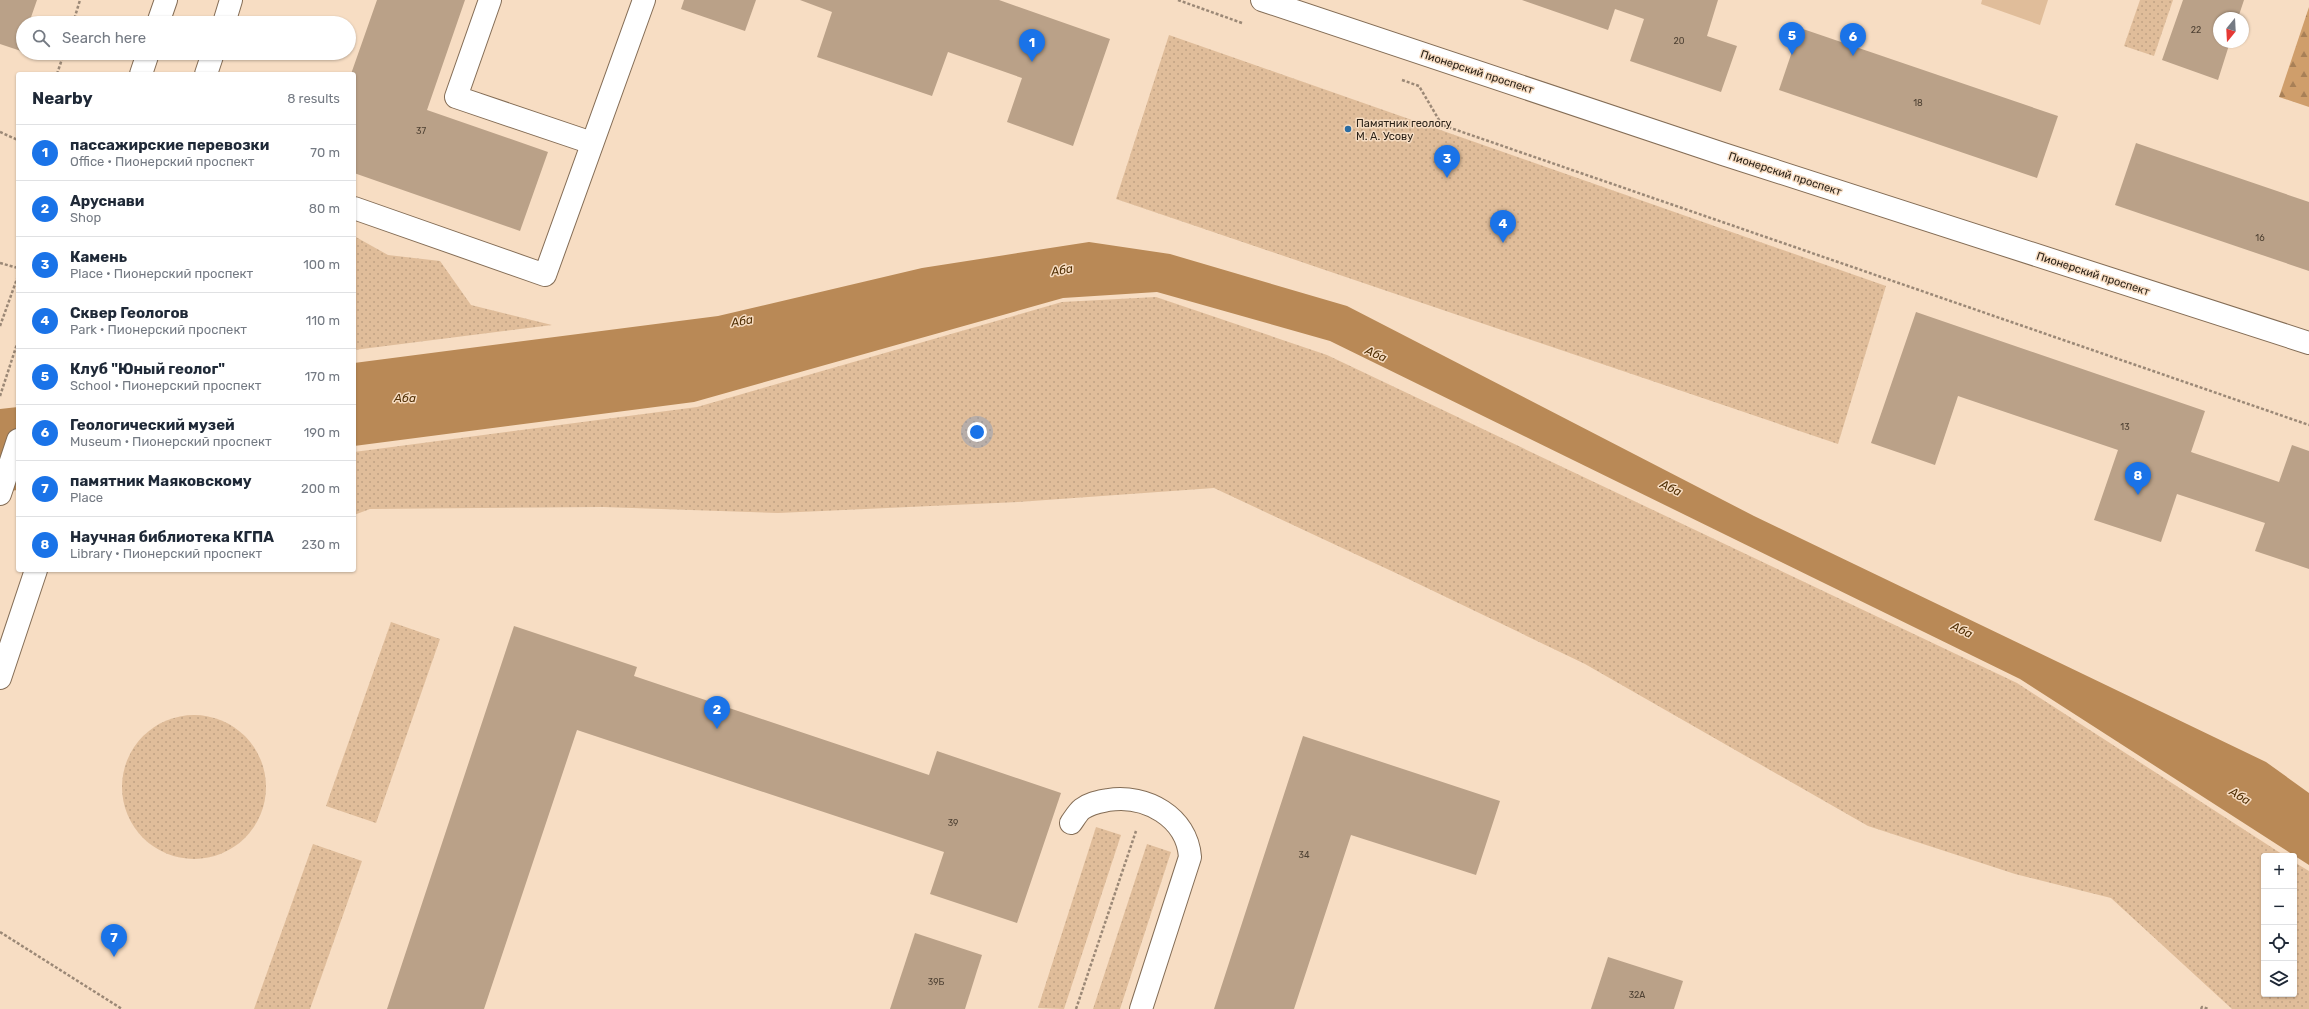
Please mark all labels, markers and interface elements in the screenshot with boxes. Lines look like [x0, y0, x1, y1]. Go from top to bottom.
north arrow [2213, 12, 2249, 48]
search box [16, 16, 356, 60]
pin: 5 [1779, 22, 1805, 55]
pin: 6 [1840, 23, 1866, 56]
house number: 22 [2191, 25, 2201, 35]
icon: search [30, 27, 52, 49]
text: Search here [62, 29, 146, 47]
pin: 1 [1019, 29, 1045, 62]
house number: 20 [1674, 36, 1685, 46]
street label: Пионерский проспект [1419, 48, 1535, 97]
text: Nearby [32, 88, 93, 108]
text: 8 results [287, 91, 340, 106]
house number: 18 [1913, 98, 1923, 108]
place label: Памятник геологу М. А. Усову [1356, 117, 1451, 143]
marker: Памятник геологу М. А. Усову [1343, 124, 1353, 134]
house number: 37 [416, 126, 426, 136]
text: пассажирские перевозки [70, 136, 269, 154]
text: 1 [42, 145, 48, 160]
text: 70 m [310, 145, 340, 160]
pin: 3 [1434, 145, 1460, 178]
street label: Пионерский проспект [1727, 150, 1843, 199]
text: Office · Пионерский проспект [70, 154, 255, 169]
text: Аруснави [70, 192, 144, 210]
text: 2 [41, 201, 49, 216]
text: 80 m [309, 201, 340, 216]
text: Shop [70, 210, 101, 225]
pin: 4 [1490, 210, 1516, 243]
house number: 16 [2255, 233, 2265, 243]
text: Камень [70, 248, 127, 266]
street label: Пионерский проспект [2035, 250, 2151, 299]
text: 3 [41, 257, 49, 272]
text: 100 m [303, 257, 340, 272]
water label: Аба [1049, 261, 1074, 279]
text: Place · Пионерский проспект [70, 266, 253, 281]
text: Сквер Геологов [70, 304, 189, 322]
water label: Аба [729, 312, 754, 330]
text: 4 [41, 313, 49, 328]
text: 110 m [306, 313, 340, 328]
text: Park · Пионерский проспект [70, 322, 247, 337]
water label: Аба [1362, 343, 1389, 365]
text: Клуб "Юный геолог" [70, 360, 225, 378]
text: 5 [41, 369, 49, 384]
text: 170 m [305, 369, 340, 384]
text: School · Пионерский проспект [70, 378, 261, 393]
water label: Аба [393, 391, 416, 405]
text: Геологический музей [70, 416, 235, 434]
your location [967, 422, 987, 442]
house number: 13 [2120, 422, 2130, 432]
text: 6 [41, 425, 49, 440]
text: 190 m [304, 425, 340, 440]
text: Museum · Пионерский проспект [70, 434, 272, 449]
pin: 8 [2125, 462, 2151, 495]
text: памятник Маяковскому [70, 472, 252, 490]
water label: Аба [1657, 476, 1684, 499]
text: 7 [41, 481, 49, 496]
text: 200 m [301, 481, 340, 496]
text: Place [70, 490, 103, 505]
text: Научная библиотека КГПА [70, 528, 274, 546]
text: 8 [41, 537, 49, 552]
text: 230 m [302, 537, 340, 552]
text: Library · Пионерский проспект [70, 546, 262, 561]
water label: Аба [1948, 618, 1975, 641]
pin: 2 [704, 696, 730, 729]
water label: Аба [2226, 784, 2253, 808]
house number: 39 [948, 818, 958, 828]
house number: 34 [1299, 850, 1310, 860]
map controls [2261, 853, 2297, 997]
button: + [2261, 853, 2297, 889]
button: − [2261, 889, 2297, 925]
pin: 7 [101, 924, 127, 957]
button: locate [2261, 925, 2297, 961]
button: layers [2261, 961, 2297, 997]
house number: 39Б [928, 977, 944, 987]
house number: 32А [1629, 990, 1645, 1000]

